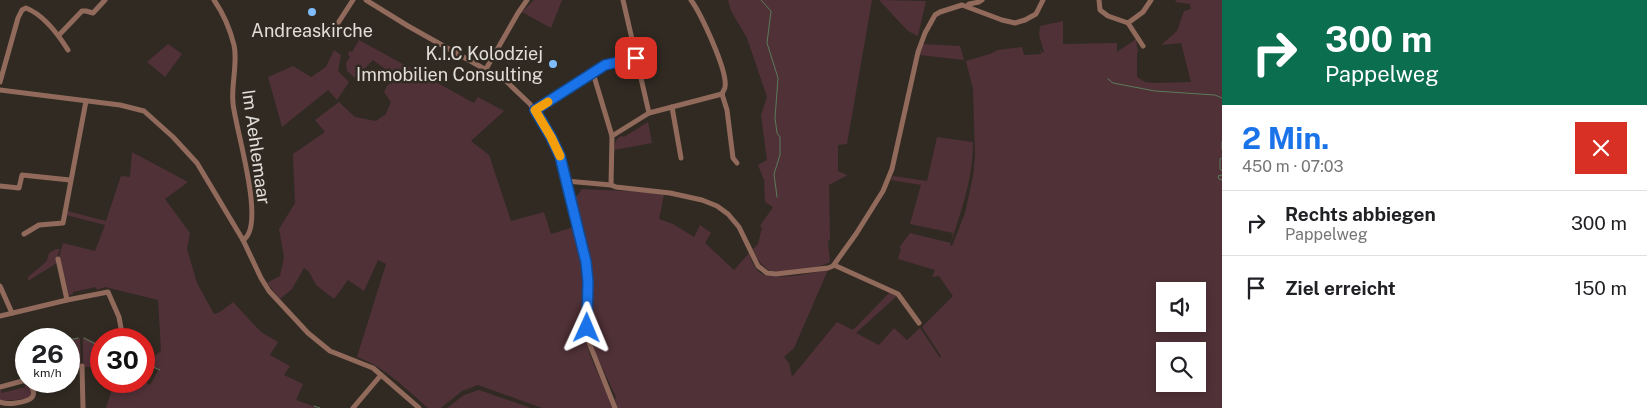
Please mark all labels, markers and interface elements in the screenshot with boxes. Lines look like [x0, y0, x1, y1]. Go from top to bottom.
marker: Andreaskirche [306, 6, 318, 18]
text: 300 m [1325, 19, 1432, 60]
place label: Andreaskirche [251, 20, 373, 41]
icon: right [1242, 20, 1307, 85]
pin [615, 37, 657, 79]
place label: K.I.C Kolodziej Immobilien Consulting [356, 43, 543, 85]
icon: arrive [622, 44, 650, 72]
marker: K.I.C Kolodziej Immobilien Consulting [547, 58, 559, 70]
text: Pappelweg [1325, 61, 1439, 87]
street label: Im Aehlemaar [238, 88, 275, 206]
text: 2 Min. [1242, 120, 1329, 156]
button: close [1575, 122, 1627, 174]
text: 450 m · 07:03 [1242, 157, 1344, 176]
text: Rechts abbiegen [1285, 203, 1436, 225]
icon: right [1242, 209, 1270, 237]
text: 300 m [1571, 212, 1627, 234]
text: Pappelweg [1285, 225, 1368, 244]
icon: arrive [1242, 274, 1270, 302]
text: Ziel erreicht [1285, 277, 1396, 299]
text: 150 m [1574, 277, 1627, 299]
map controls [1156, 282, 1206, 392]
button: sound [1156, 282, 1206, 332]
position arrow [560, 301, 612, 353]
speed limit sign: 30 [90, 328, 155, 393]
text: 26 [31, 339, 64, 369]
button: search [1156, 342, 1206, 392]
text: km/h [33, 366, 62, 380]

